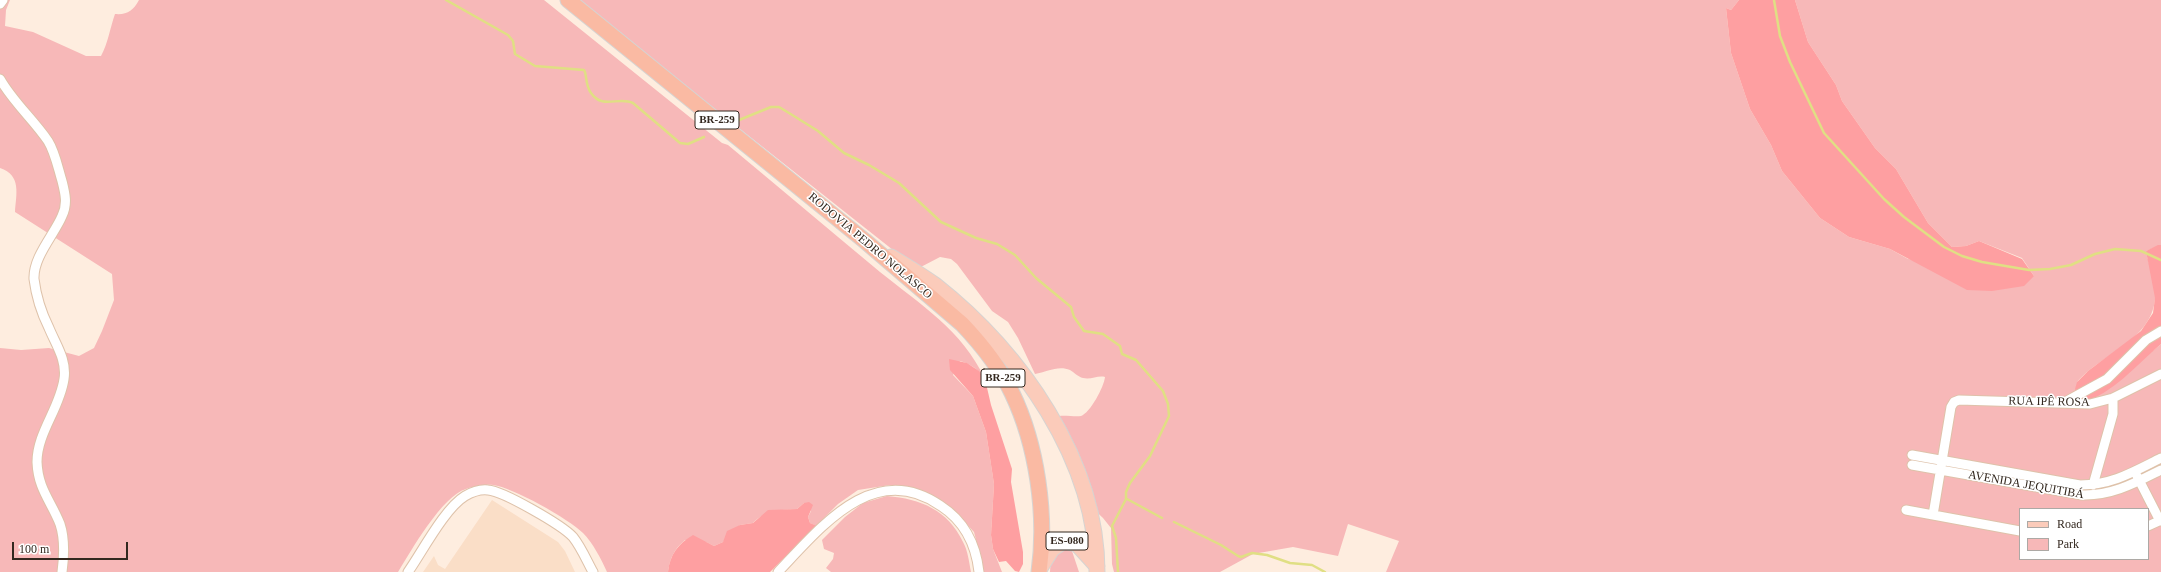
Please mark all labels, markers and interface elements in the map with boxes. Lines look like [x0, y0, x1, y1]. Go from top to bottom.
road number: BR-259 [695, 111, 739, 129]
street label: RODOVIA PEDRO NOLASCO [805, 190, 935, 302]
road number: BR-259 [981, 369, 1025, 387]
street label: RUA IPÊ ROSA [2008, 394, 2090, 410]
street label: AVENIDA JEQUITIBÁ [1967, 468, 2085, 502]
legend [2019, 508, 2149, 560]
text: Road [2057, 517, 2082, 531]
road number: ES-080 [1046, 532, 1088, 550]
scale bar [14, 534, 130, 560]
text: Park [2057, 537, 2079, 551]
text: 100 m [19, 542, 49, 556]

